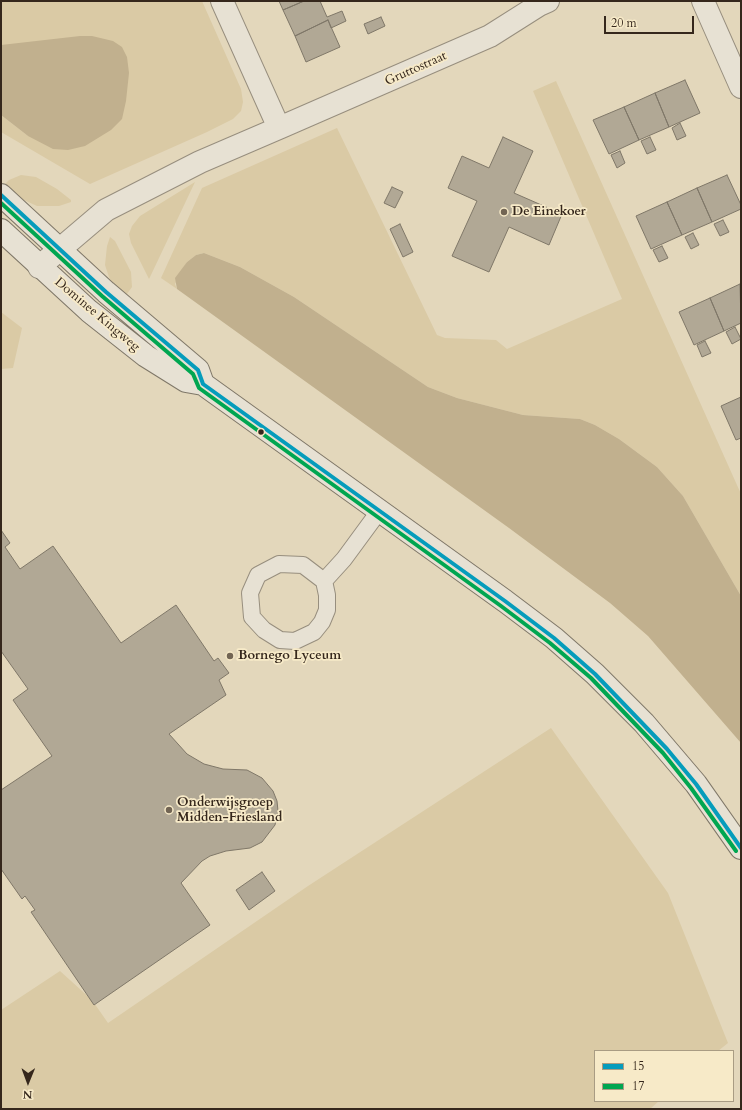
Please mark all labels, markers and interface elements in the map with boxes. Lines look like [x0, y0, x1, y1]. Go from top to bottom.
scale bar [606, 8, 696, 34]
text: 20 m [611, 15, 637, 31]
street label: Gruttostraat [383, 48, 449, 90]
place label: De Einekoer [512, 204, 586, 220]
marker: De Einekoer [499, 207, 509, 217]
street label: Dominee Kingweg [51, 275, 143, 355]
unlabelled marker [256, 427, 266, 437]
place label: Bornego Lyceum [238, 648, 341, 664]
marker: Bornego Lyceum [225, 651, 235, 661]
place label: Onderwijsgroep Midden-Friesland [177, 795, 282, 826]
marker: Onderwijsgroep Midden-Friesland [164, 805, 174, 815]
legend [594, 1050, 734, 1102]
text: 15 [632, 1058, 644, 1074]
north arrow [8, 1062, 48, 1102]
text: 17 [632, 1078, 644, 1094]
text: N [23, 1087, 33, 1102]

